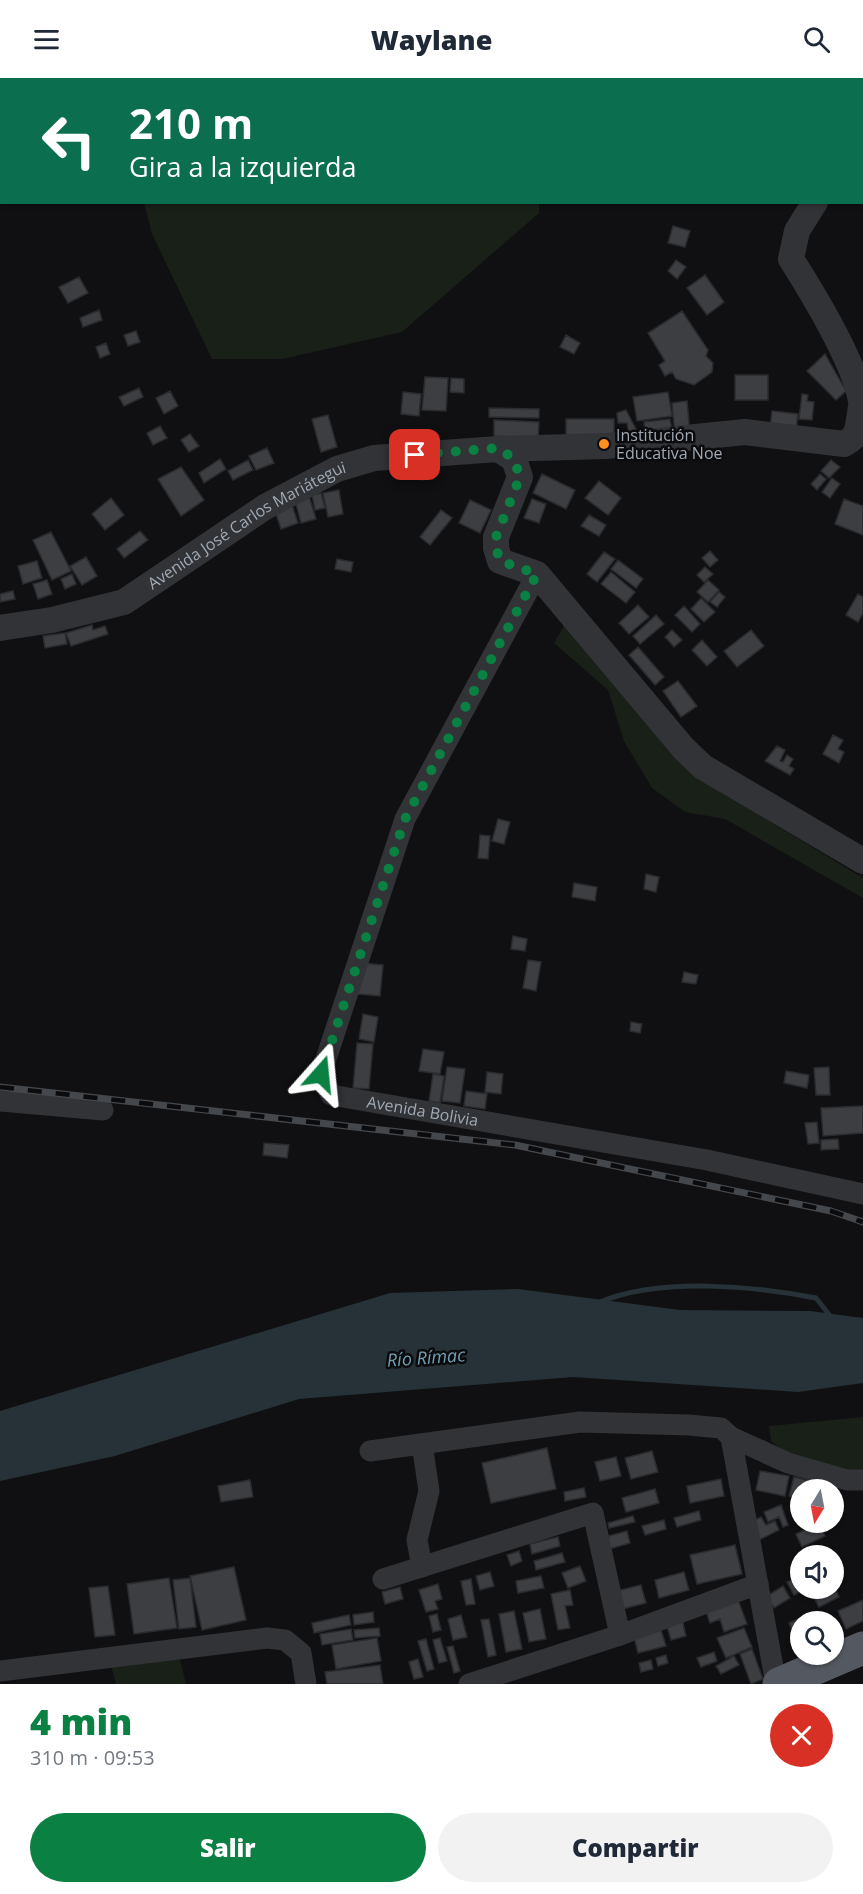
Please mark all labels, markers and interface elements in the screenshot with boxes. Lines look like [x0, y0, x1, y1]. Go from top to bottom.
text: Waylane [371, 21, 492, 58]
icon: menu [30, 23, 63, 56]
icon: search [800, 23, 833, 56]
text: 210 m [129, 94, 253, 151]
icon: left [30, 102, 108, 180]
text: Gira a la izquierda [129, 148, 356, 185]
place label: Institución Educativa Noe [616, 424, 723, 464]
pin [389, 429, 440, 480]
marker: Institución Educativa Noe [597, 437, 611, 451]
icon: arrive [398, 438, 431, 471]
street label: Avenida José Carlos Mariátegui [143, 456, 348, 594]
position arrow [289, 1042, 353, 1106]
street label: Avenida Bolivia [365, 1090, 480, 1131]
water label: Río Rímac [386, 1342, 467, 1372]
north arrow [790, 1479, 844, 1533]
map controls [790, 1479, 844, 1665]
button: sound [790, 1545, 844, 1599]
button: search [790, 1611, 844, 1665]
text: 4 min [30, 1697, 132, 1746]
button: close [770, 1704, 833, 1767]
text: 310 m · 09:53 [30, 1744, 155, 1771]
button: Salir [30, 1813, 426, 1882]
button: Compartir [438, 1813, 833, 1882]

